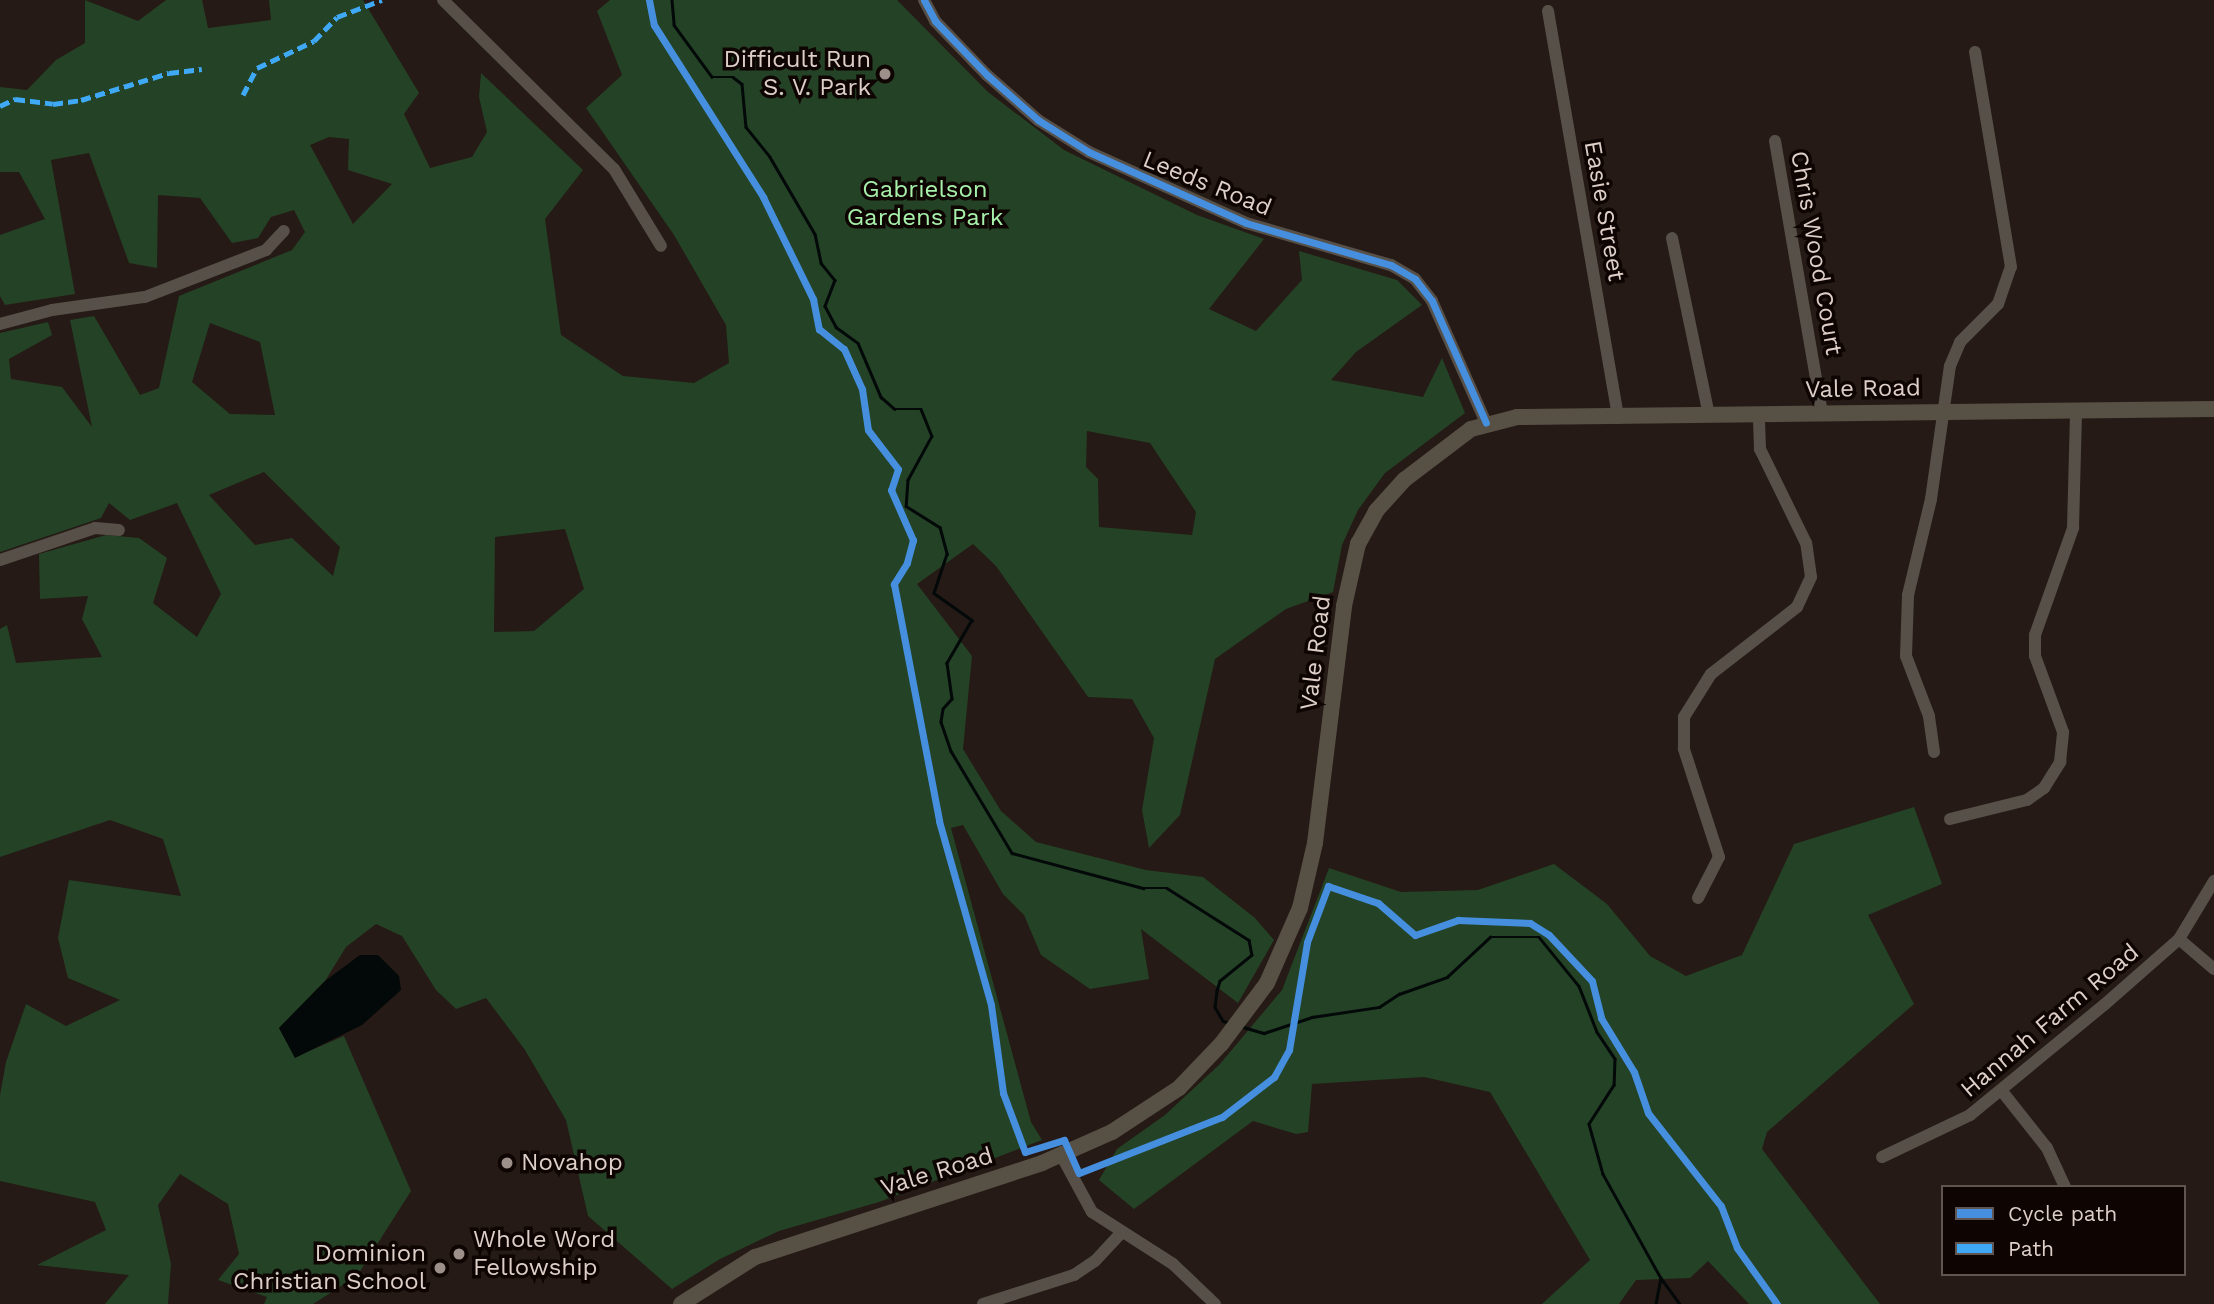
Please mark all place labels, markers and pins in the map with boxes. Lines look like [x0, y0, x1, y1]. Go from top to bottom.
place label: Difficult Run S. V. Park [723, 46, 871, 102]
marker: Difficult Run S. V. Park [877, 66, 893, 82]
place label: Novahop [521, 1149, 623, 1177]
marker: Novahop [499, 1155, 515, 1171]
place label: Whole Word Fellowship [473, 1226, 616, 1282]
place label: Dominion Christian School [233, 1240, 426, 1296]
marker: Whole Word Fellowship [451, 1246, 467, 1262]
marker: Dominion Christian School [432, 1260, 448, 1276]

